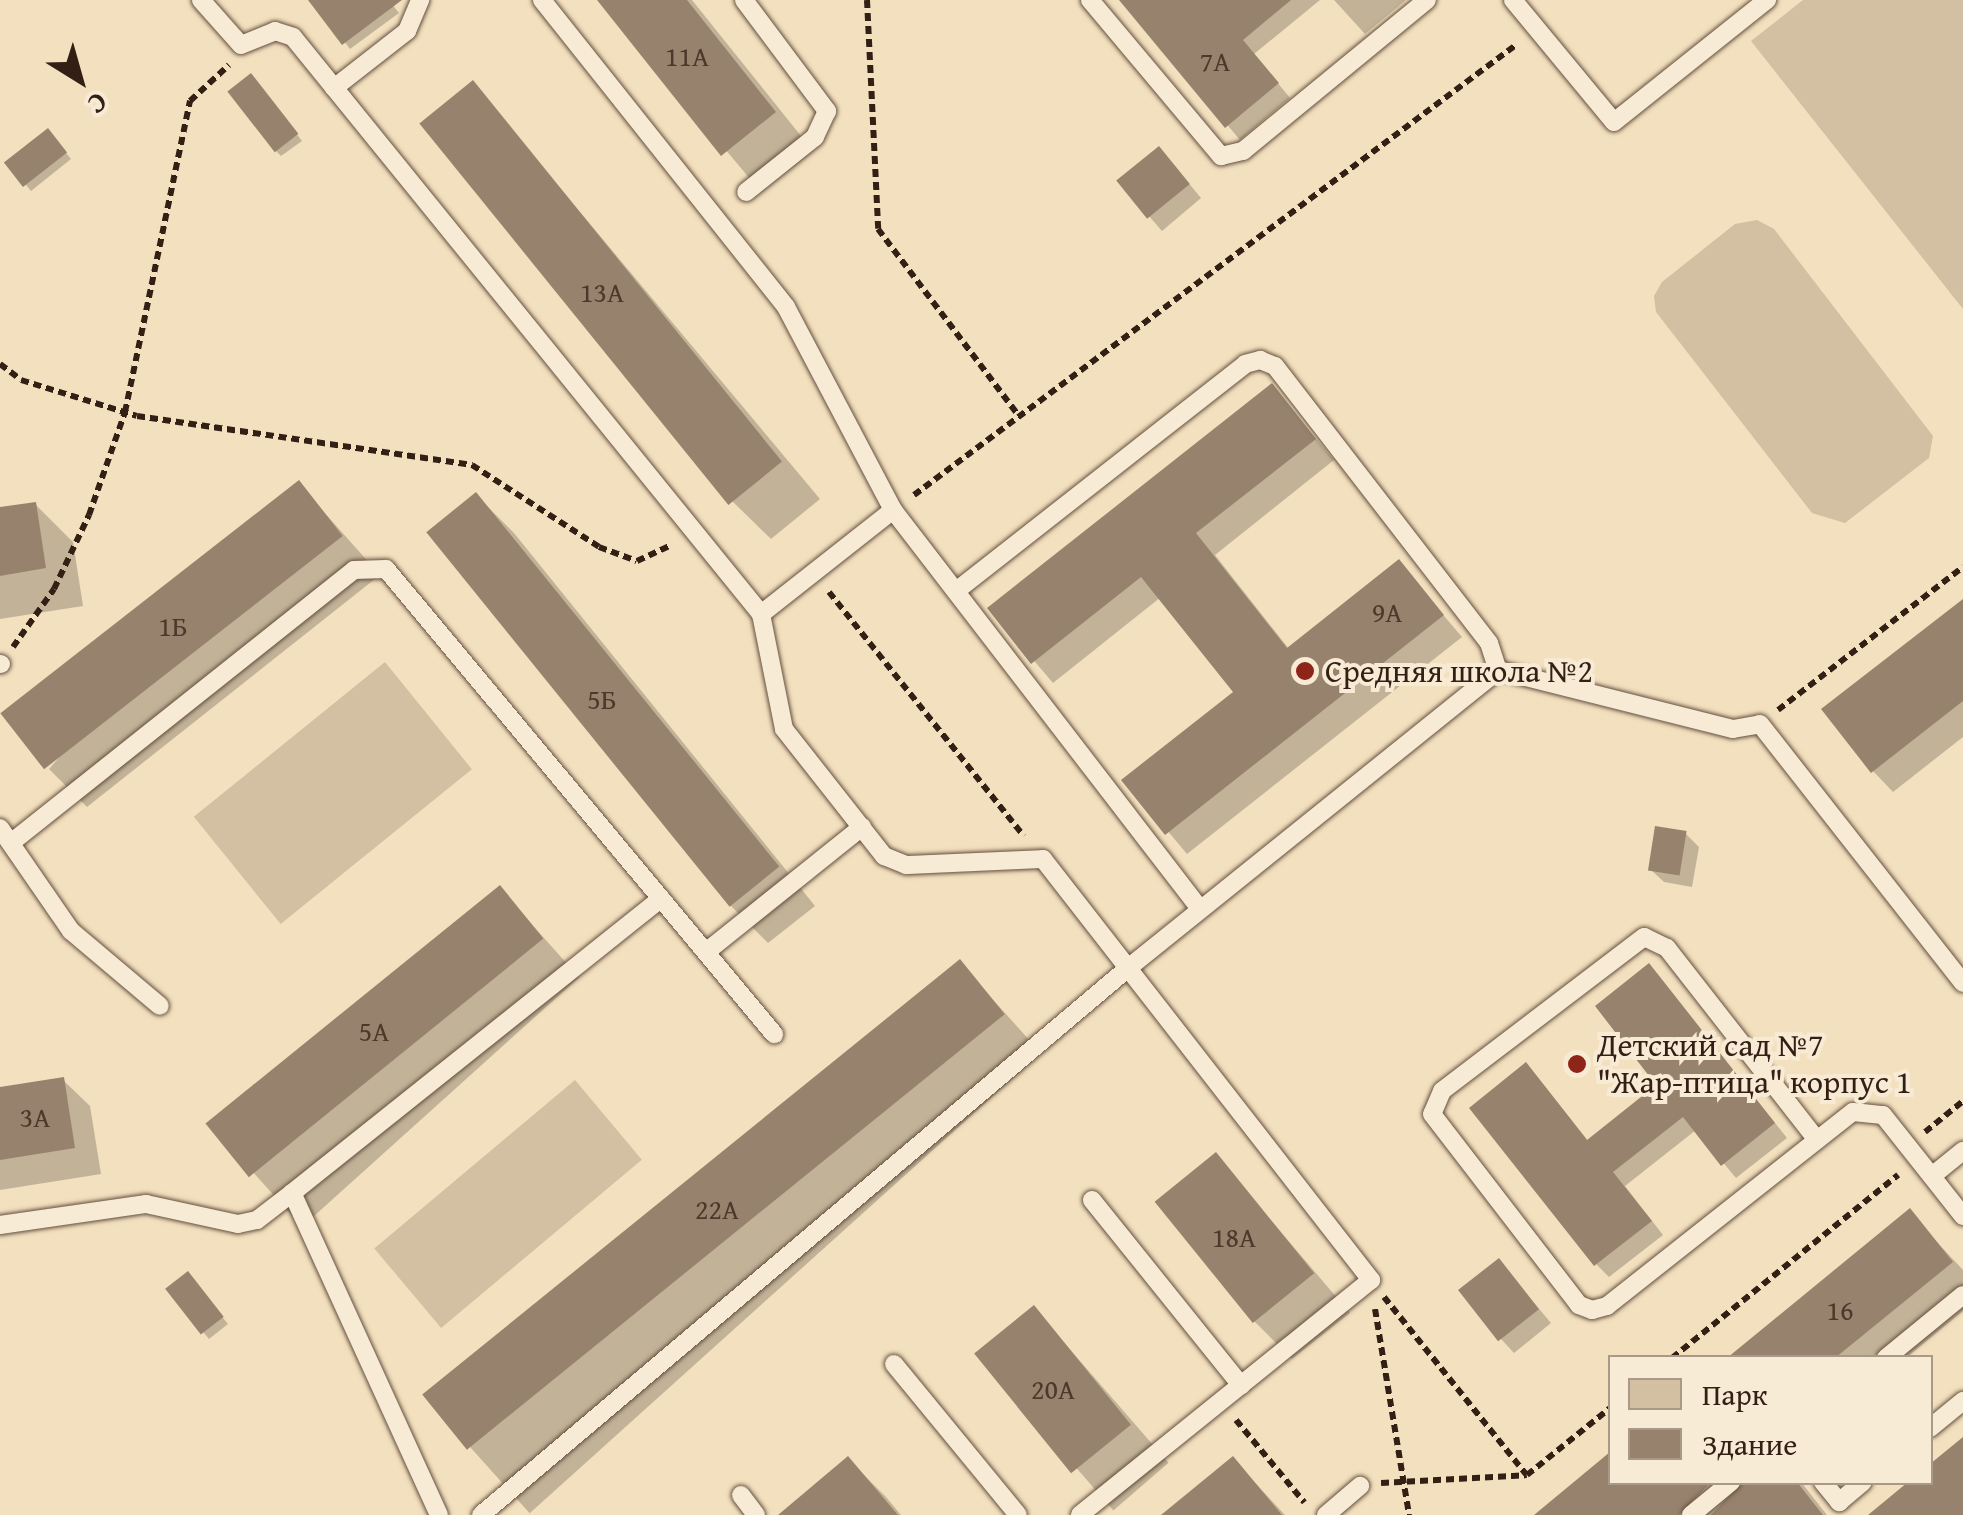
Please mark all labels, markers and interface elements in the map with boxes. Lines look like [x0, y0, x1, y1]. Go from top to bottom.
north arrow [30, 30, 130, 130]
house number: 11А [665, 39, 709, 73]
house number: 7А [1200, 44, 1230, 78]
text: С [80, 83, 117, 125]
house number: 13А [580, 275, 624, 309]
house number: 9А [1372, 595, 1402, 629]
house number: 1Б [158, 609, 188, 643]
place label: Средняя школа №2 [1325, 652, 1593, 690]
marker: Средняя школа №2 [1294, 660, 1316, 682]
house number: 5Б [587, 682, 617, 716]
house number: 5А [359, 1014, 389, 1048]
place label: Детский сад №7 "Жар-птица" корпус 1 [1597, 1027, 1911, 1102]
marker: Детский сад №7 "Жар-птица" корпус 1 [1566, 1053, 1588, 1075]
house number: 3А [20, 1100, 50, 1134]
house number: 22А [695, 1192, 739, 1226]
house number: 18А [1212, 1220, 1256, 1254]
house number: 16 [1827, 1293, 1853, 1327]
legend [1608, 1355, 1933, 1485]
house number: 20А [1031, 1372, 1075, 1406]
text: Парк [1702, 1372, 1768, 1416]
text: Здание [1702, 1422, 1797, 1466]

